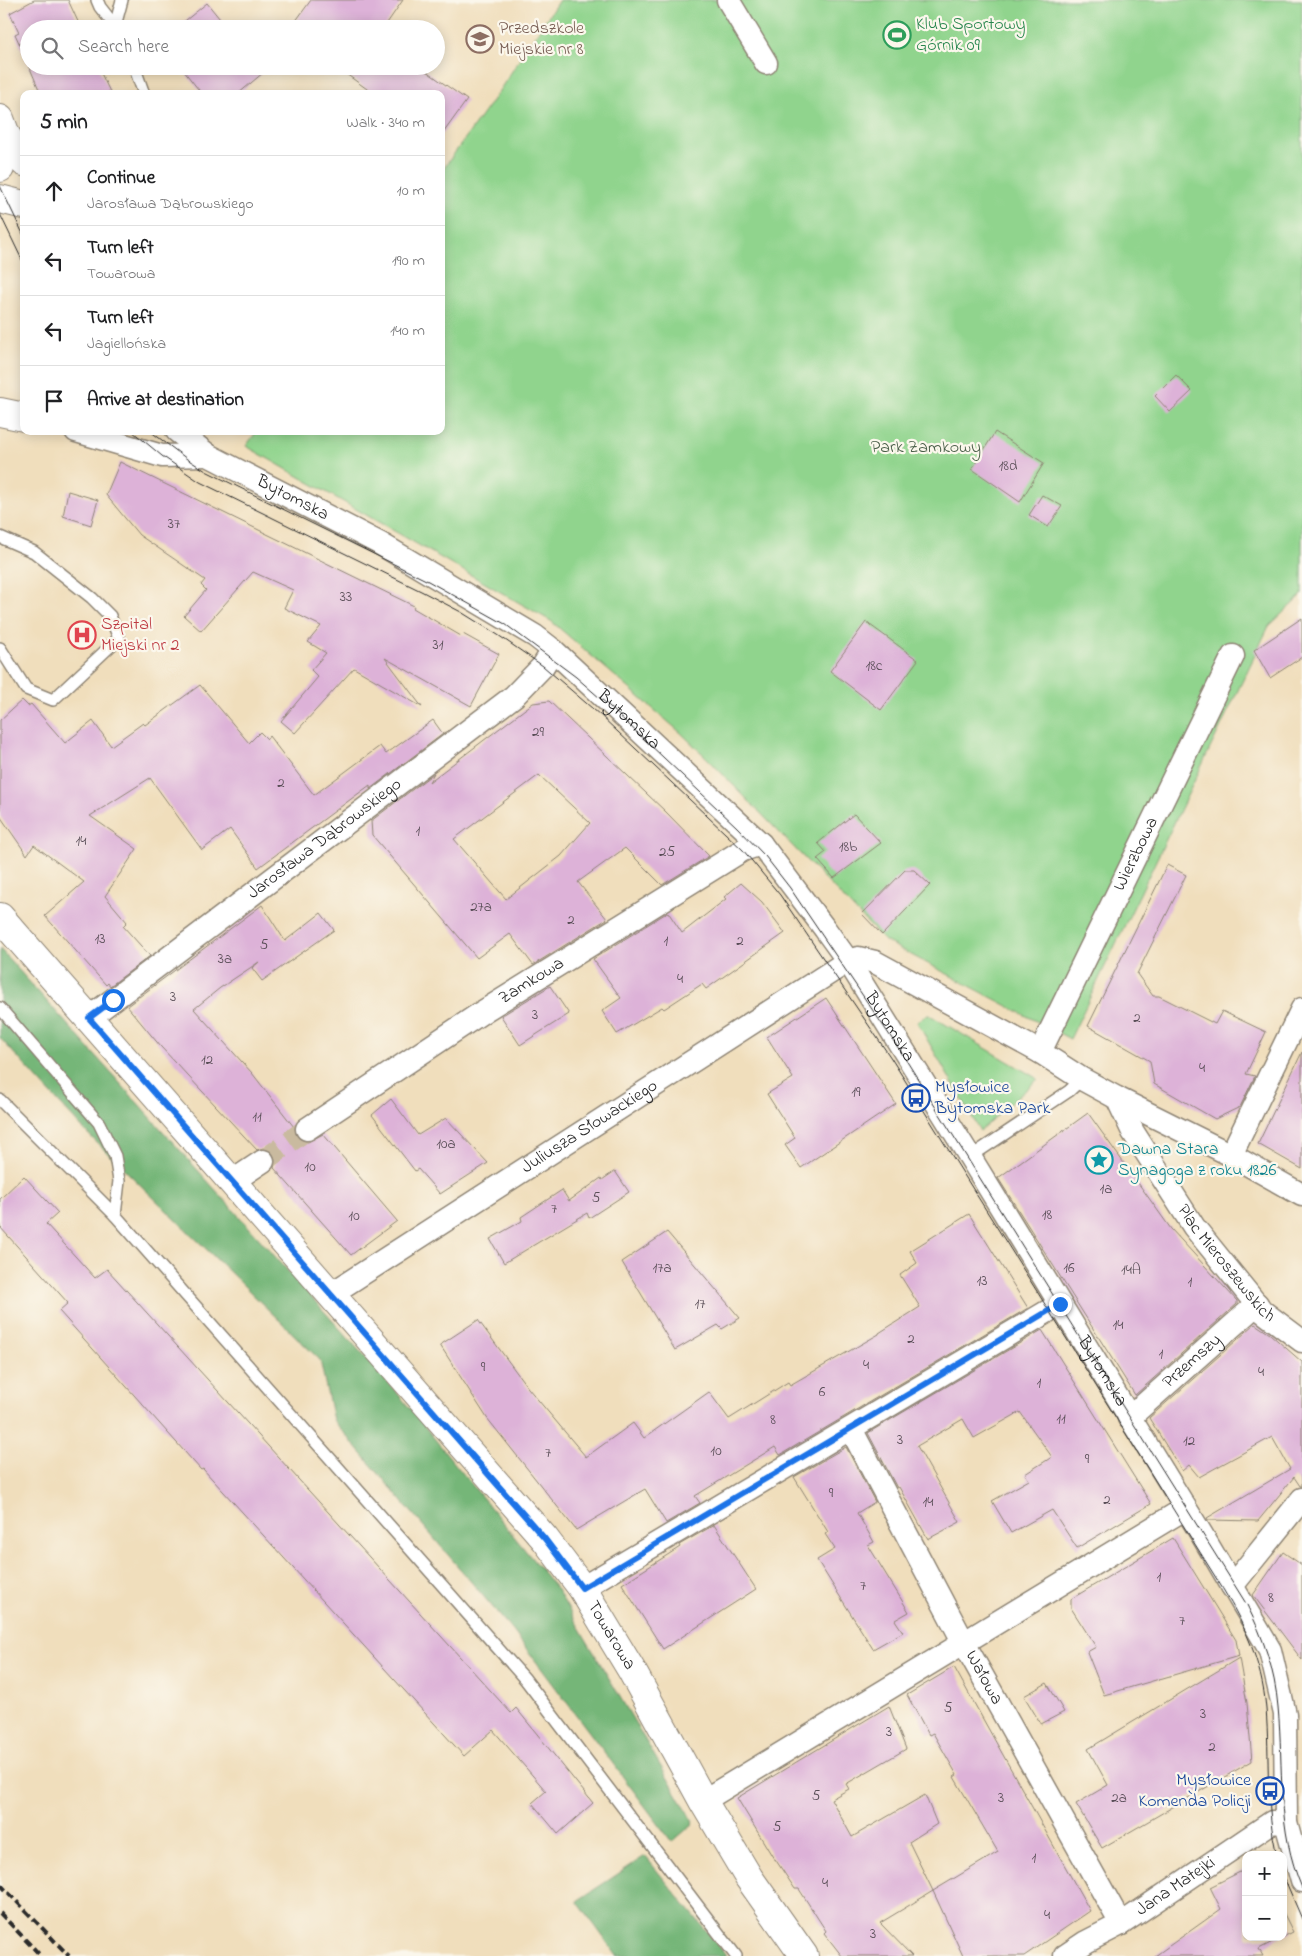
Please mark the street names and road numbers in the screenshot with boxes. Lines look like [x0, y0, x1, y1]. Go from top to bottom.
street label: Bytomska [251, 468, 333, 528]
street label: Bytomska [590, 683, 666, 757]
street label: Jarosława Dąbrowskiego [242, 772, 408, 906]
street label: Wierzbowa [1107, 813, 1166, 896]
street label: Zamkowa [494, 951, 570, 1012]
street label: Bytomska [857, 986, 921, 1067]
street label: Juliusza Słowackiego [517, 1074, 663, 1181]
street label: Plac Mieroszewskich [1170, 1200, 1280, 1329]
street label: Przemszy [1157, 1328, 1228, 1395]
street label: Bytomska [1070, 1331, 1133, 1412]
street label: Towarowa [580, 1596, 642, 1675]
street label: Wałowa [958, 1646, 1009, 1710]
street label: Jana Matejki [1131, 1851, 1221, 1923]

